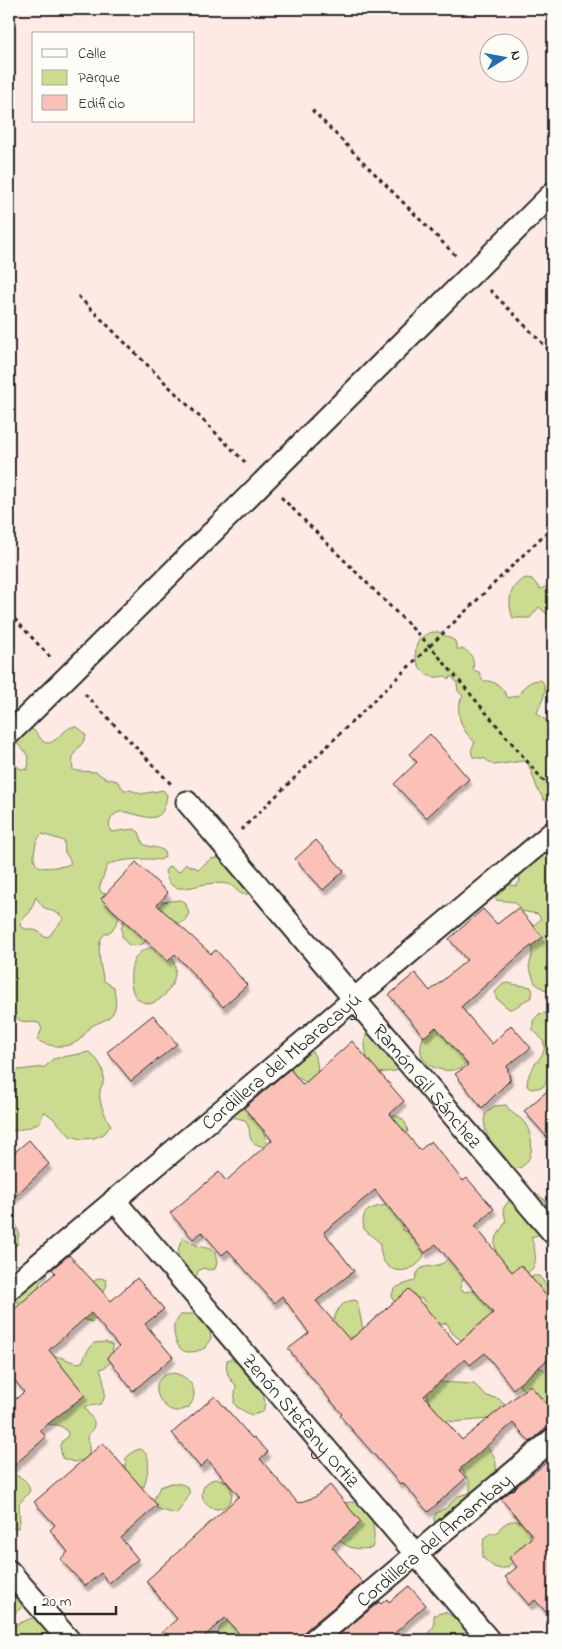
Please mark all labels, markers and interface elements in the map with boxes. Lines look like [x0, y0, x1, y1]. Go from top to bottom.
legend [32, 32, 195, 122]
north arrow [480, 32, 530, 82]
text: Calle [78, 43, 106, 65]
text: N [504, 49, 526, 62]
text: Parque [78, 67, 120, 89]
text: Edificio [78, 93, 125, 115]
street label: Cordillera del Mbaracayú [196, 987, 369, 1138]
street label: Ramón Gil Sánchez [364, 1018, 488, 1156]
street label: Zenón Stefany Ortiz [234, 1348, 366, 1495]
street label: Cordillera del Amambay [351, 1467, 519, 1616]
scale bar [35, 1584, 116, 1616]
text: 20 m [42, 1591, 72, 1613]

